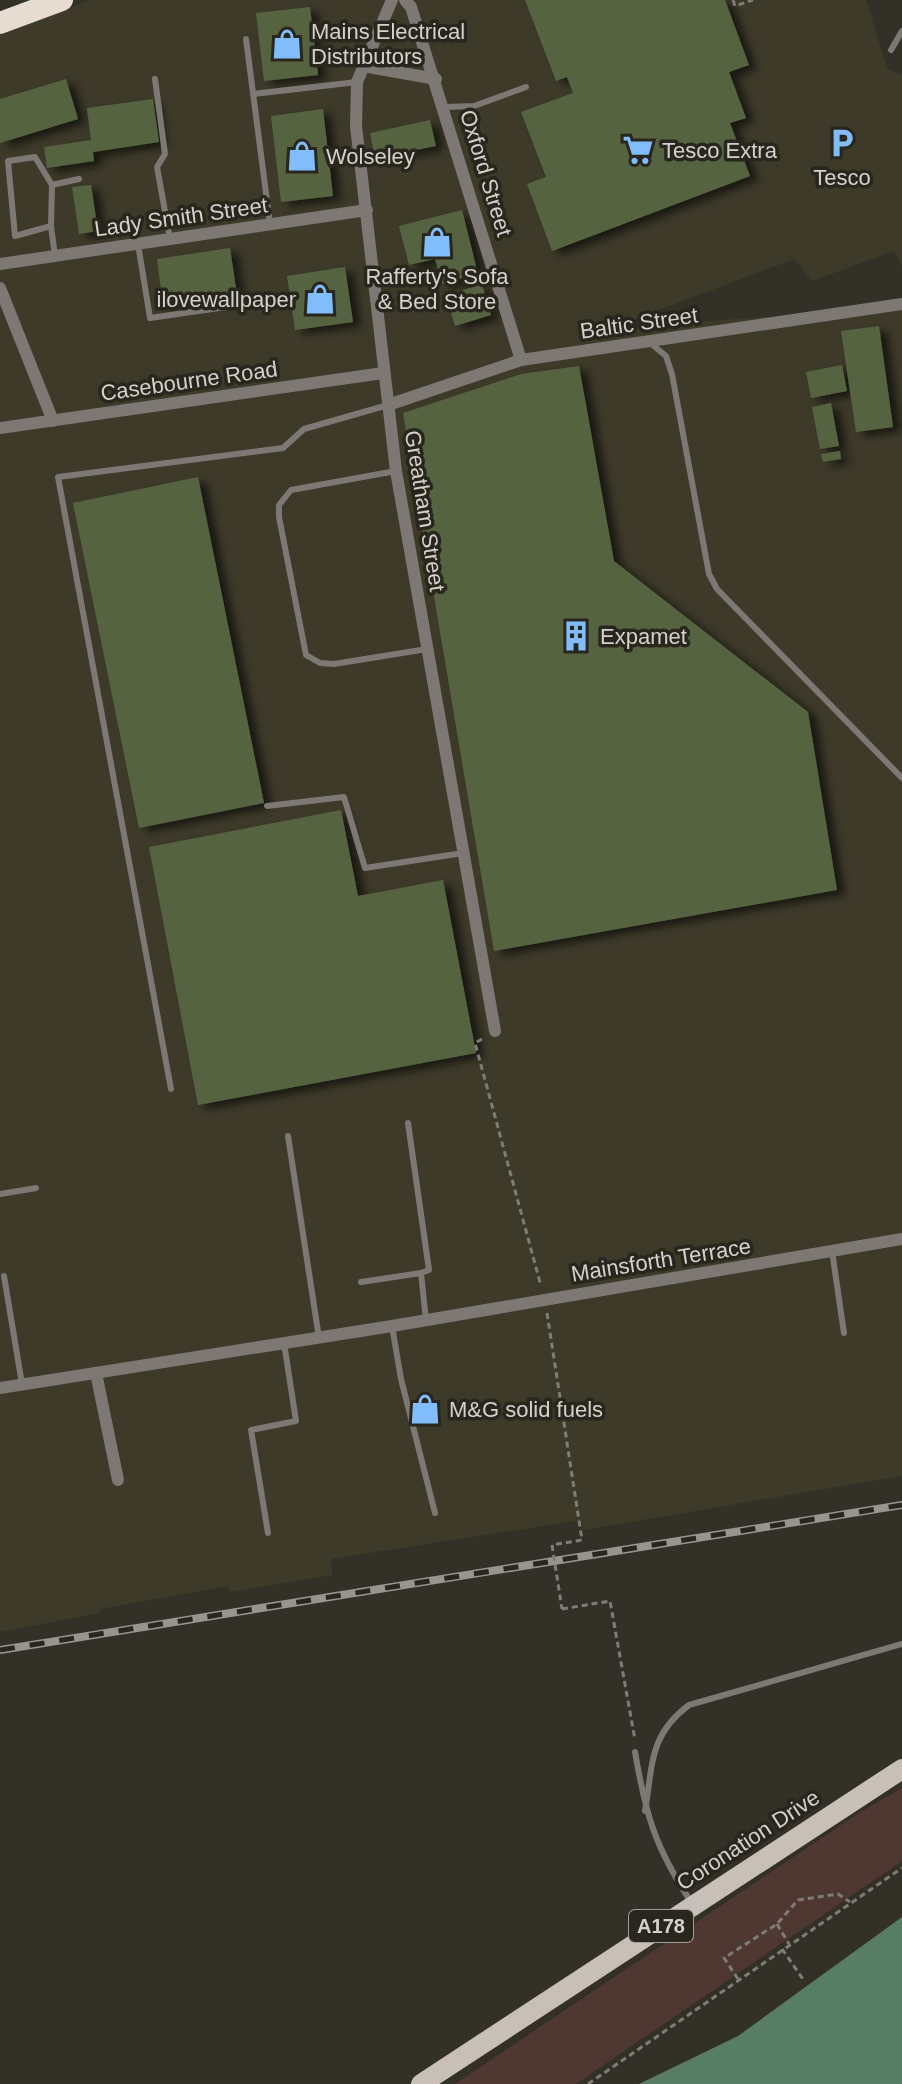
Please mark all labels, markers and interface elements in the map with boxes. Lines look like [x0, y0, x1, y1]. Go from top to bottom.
place label: Mains Electrical Distributors [311, 19, 465, 69]
shop icon: Mains Electrical Distributors [270, 27, 304, 61]
street label: Oxford Street [455, 107, 517, 239]
parking icon: Tesco [825, 126, 859, 160]
supermarket icon: Tesco Extra [621, 133, 655, 167]
place label: Tesco Extra [662, 138, 778, 163]
shop icon: Wolseley [285, 139, 319, 173]
place label: Wolseley [326, 144, 415, 169]
place label: Tesco [813, 165, 871, 190]
street label: Lady Smith Street [93, 192, 269, 242]
shop icon: Rafferty's Sofa & Bed Store [420, 225, 454, 259]
place label: Rafferty's Sofa & Bed Store [365, 264, 509, 314]
shop icon: ilovewallpaper [303, 282, 337, 316]
place label: ilovewallpaper [157, 287, 296, 312]
street label: Baltic Street [579, 302, 699, 344]
street label: Casebourne Road [99, 356, 279, 406]
street label: Greatham Street [400, 429, 450, 593]
building icon: Expamet [559, 619, 593, 653]
place label: Expamet [600, 624, 687, 649]
street label: Mainsforth Terrace [569, 1233, 753, 1287]
shop icon: M&G solid fuels [408, 1392, 442, 1426]
place label: M&G solid fuels [449, 1397, 603, 1422]
street label: Coronation Drive [672, 1785, 824, 1895]
road number: A178 [629, 1910, 693, 1942]

